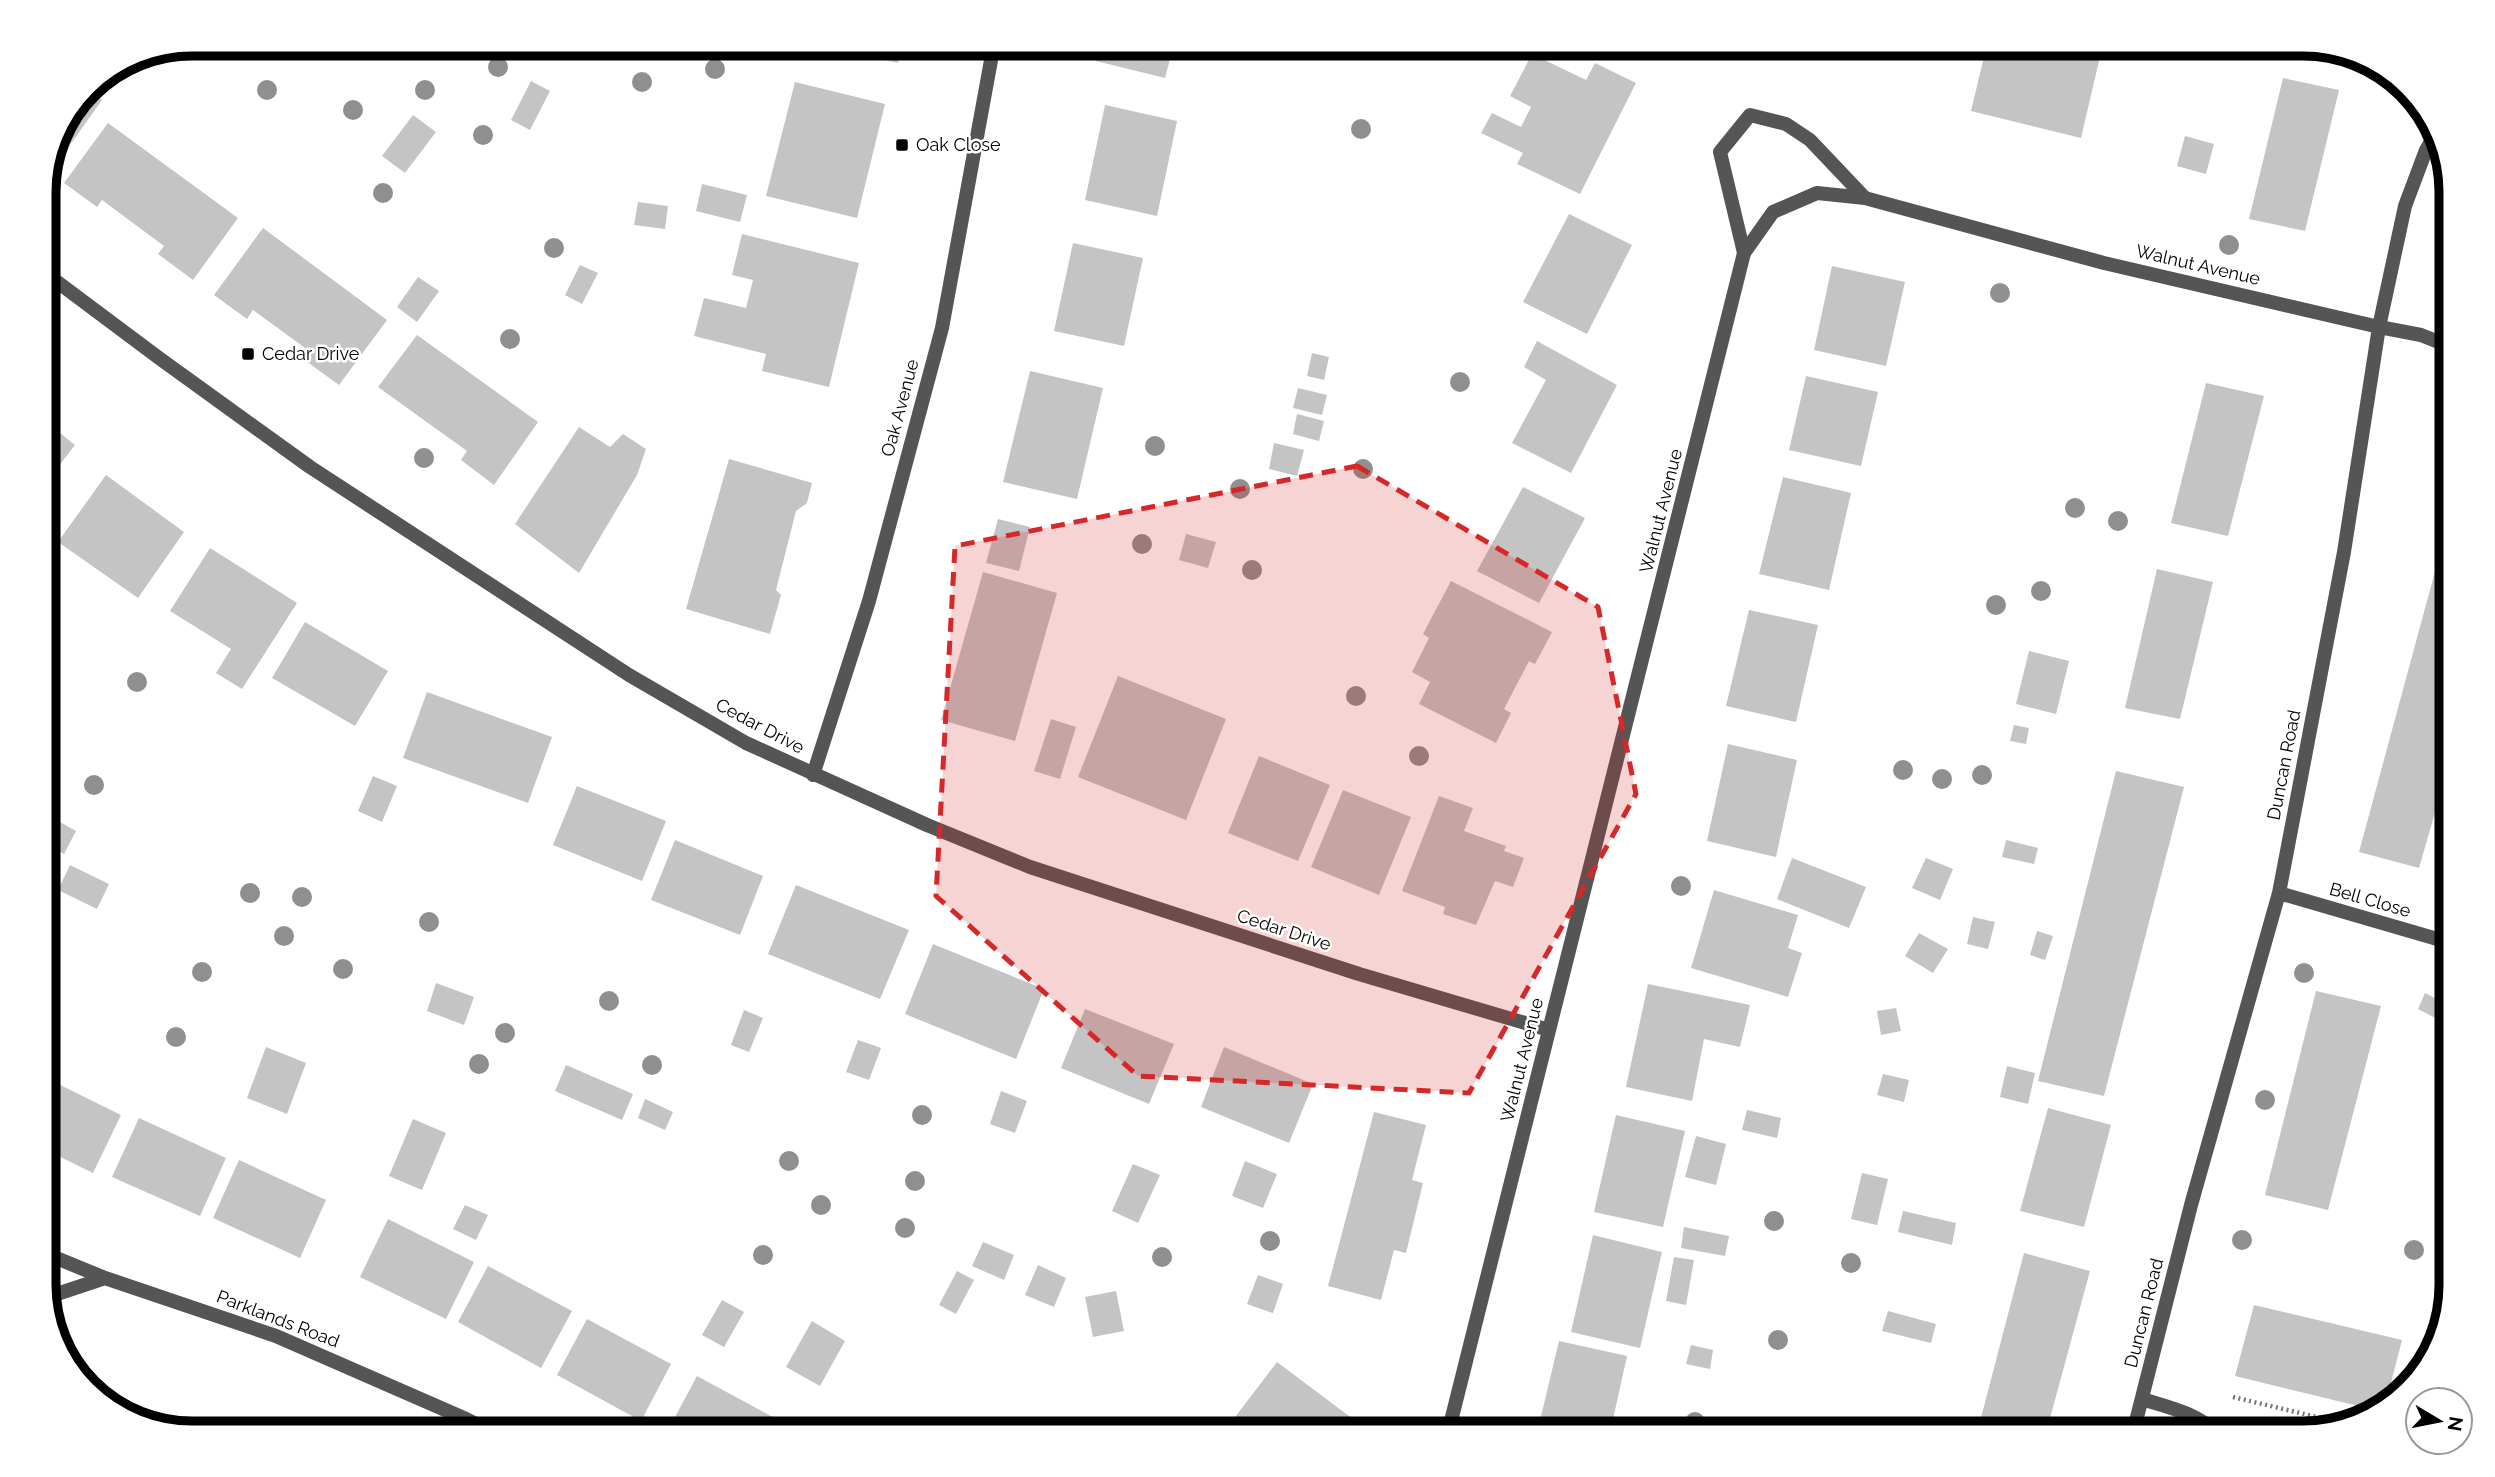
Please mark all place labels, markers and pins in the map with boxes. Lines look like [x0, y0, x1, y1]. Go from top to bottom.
place label: Oak Close [916, 134, 1001, 155]
marker: Oak Close [894, 137, 910, 153]
place label: Cedar Drive [262, 343, 360, 364]
marker: Cedar Drive [240, 346, 256, 362]

